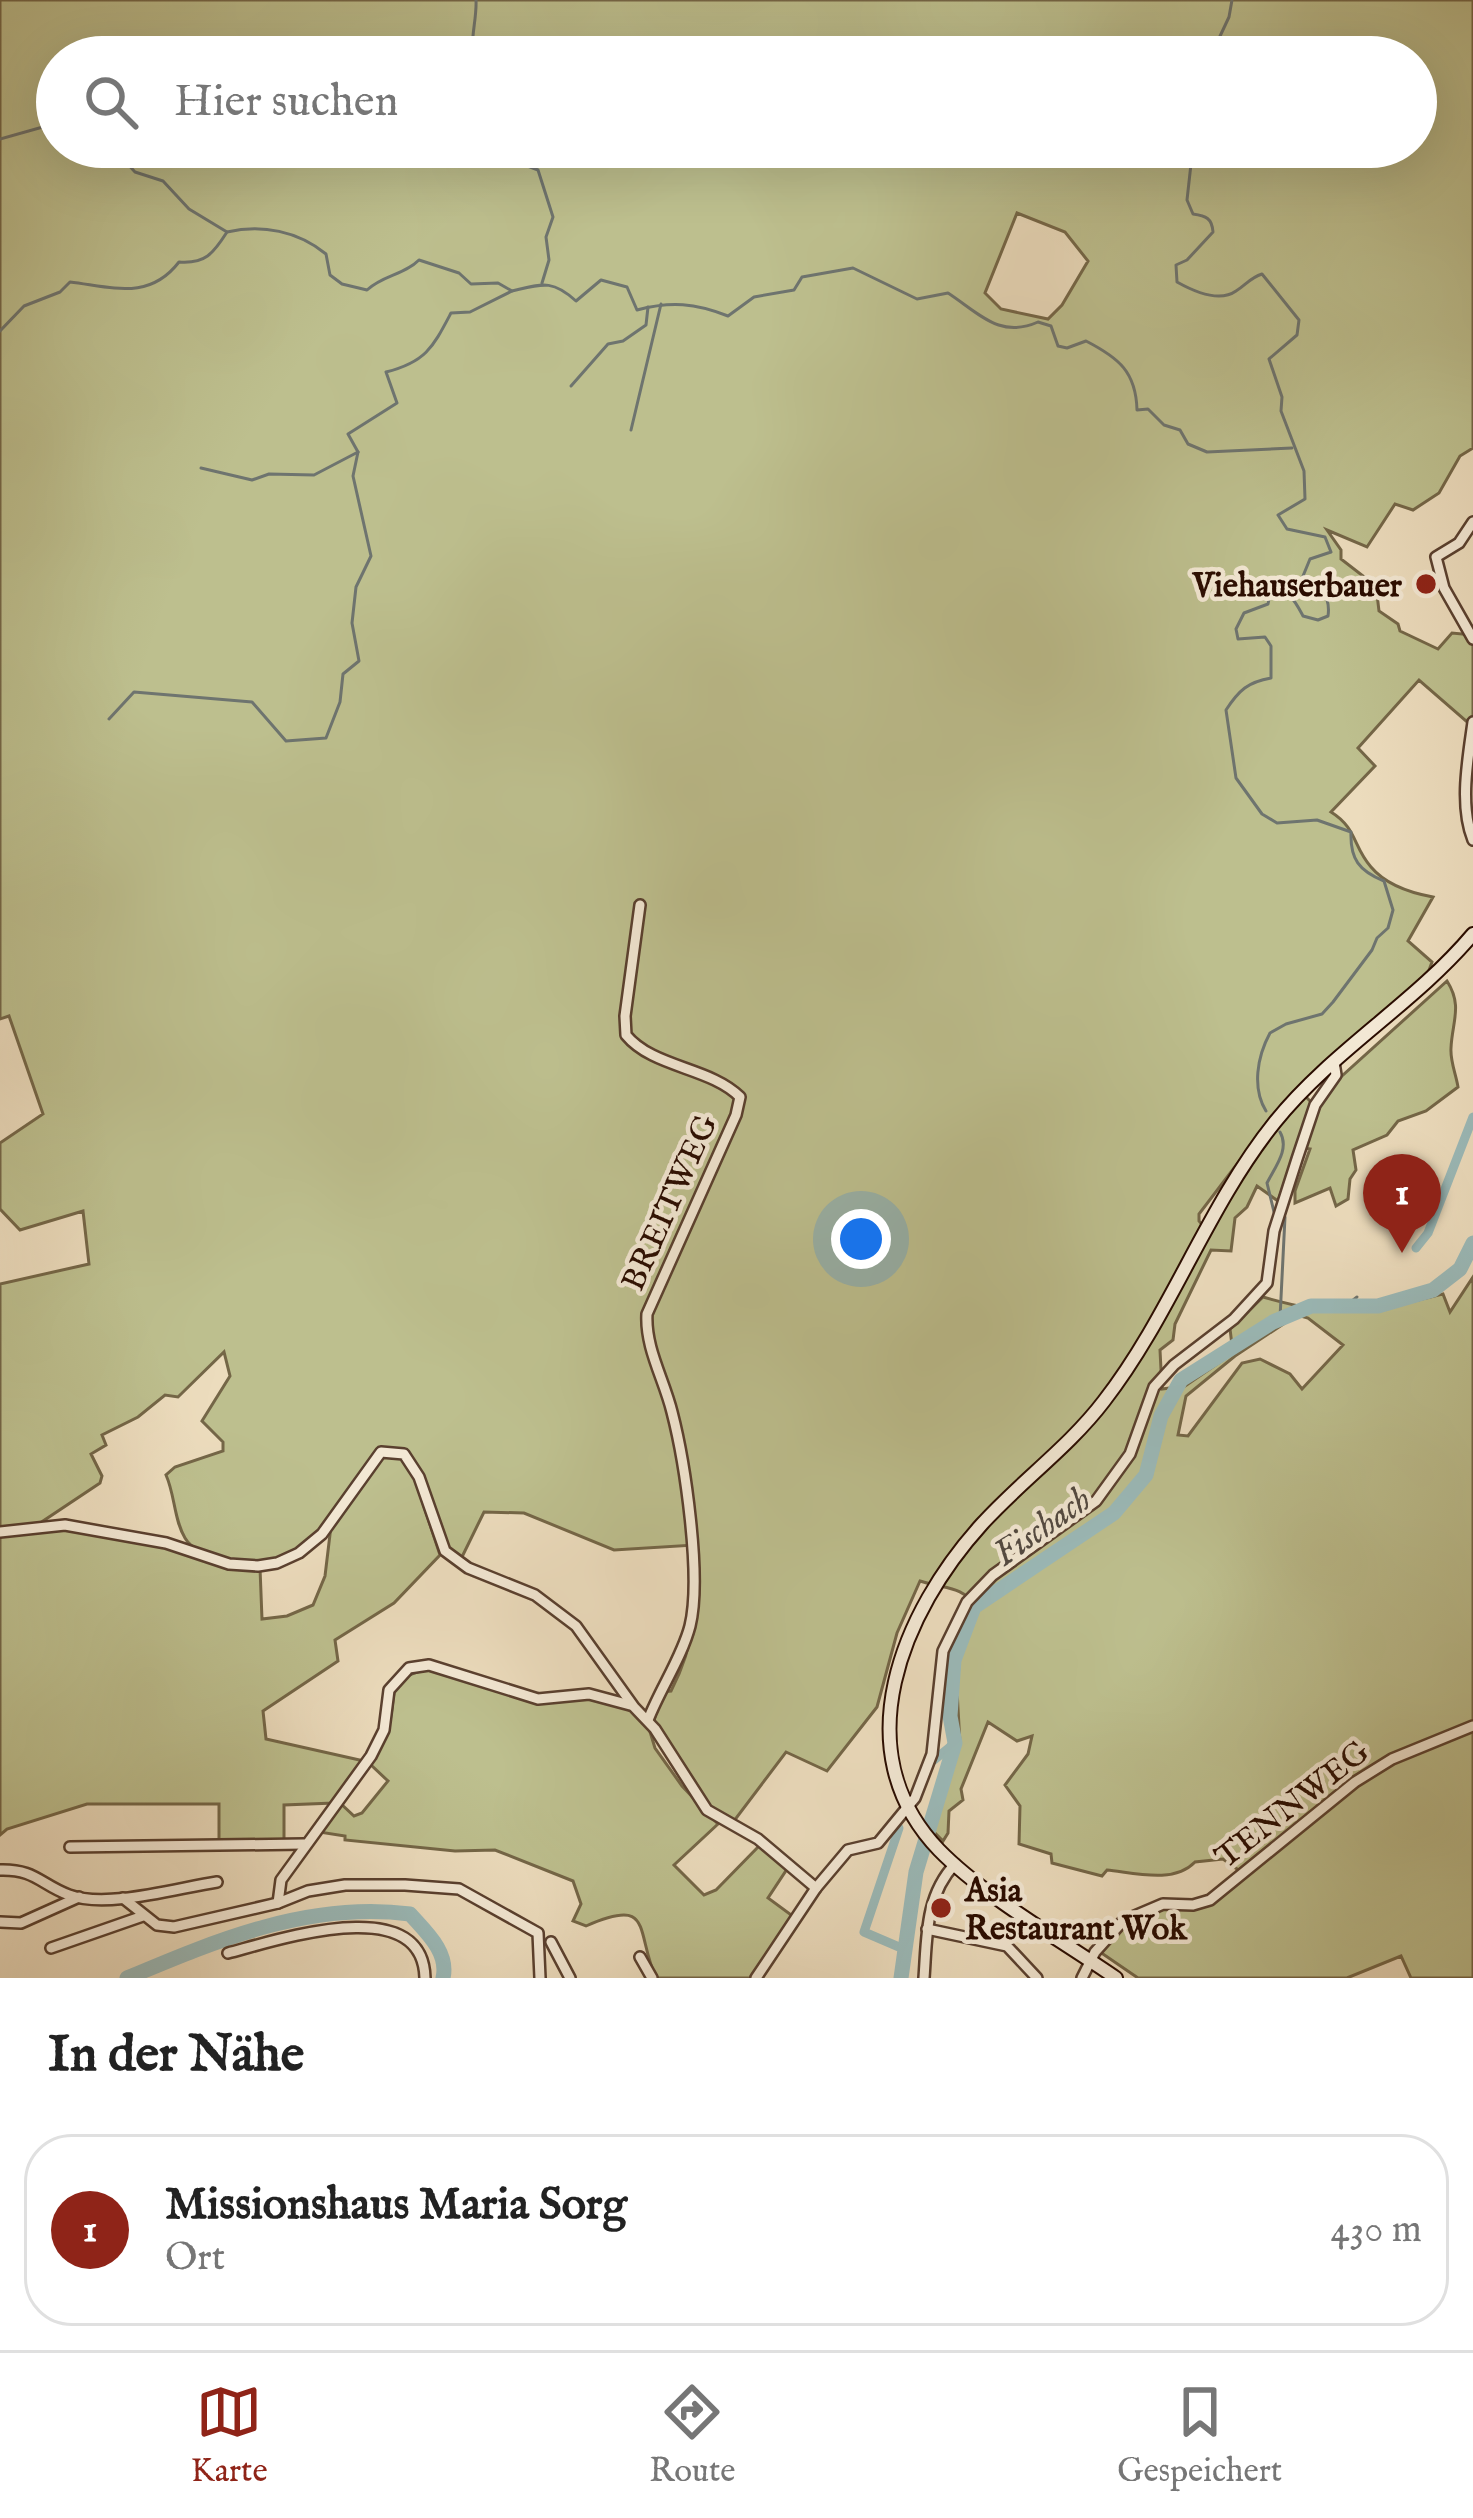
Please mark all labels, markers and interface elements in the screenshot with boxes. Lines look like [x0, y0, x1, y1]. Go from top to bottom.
search box [36, 36, 1437, 168]
icon: search [78, 69, 144, 135]
text: Hier suchen [174, 74, 398, 131]
place label: Viehauserbauer [1192, 566, 1403, 608]
marker: Viehauserbauer [1413, 571, 1439, 597]
street label: BREITWEG [613, 1109, 728, 1298]
pin: 1 [1363, 1154, 1441, 1253]
your location [831, 1209, 891, 1269]
water label: Fischach [985, 1477, 1101, 1578]
street label: TENNWEG [1207, 1732, 1378, 1879]
place label: Asia Restaurant Wok [963, 1871, 1188, 1951]
marker: Asia Restaurant Wok [928, 1895, 954, 1921]
text: In der Nähe [48, 2024, 304, 2089]
text: Missionshaus Maria Sorg [165, 2177, 627, 2234]
text: 1 [83, 2206, 97, 2255]
text: 430 m [1331, 2206, 1422, 2255]
text: Ort [165, 2234, 225, 2283]
tab: Karte [191, 2379, 268, 2493]
tab: Route [649, 2379, 735, 2493]
tab: Gespeichert [1117, 2379, 1282, 2493]

